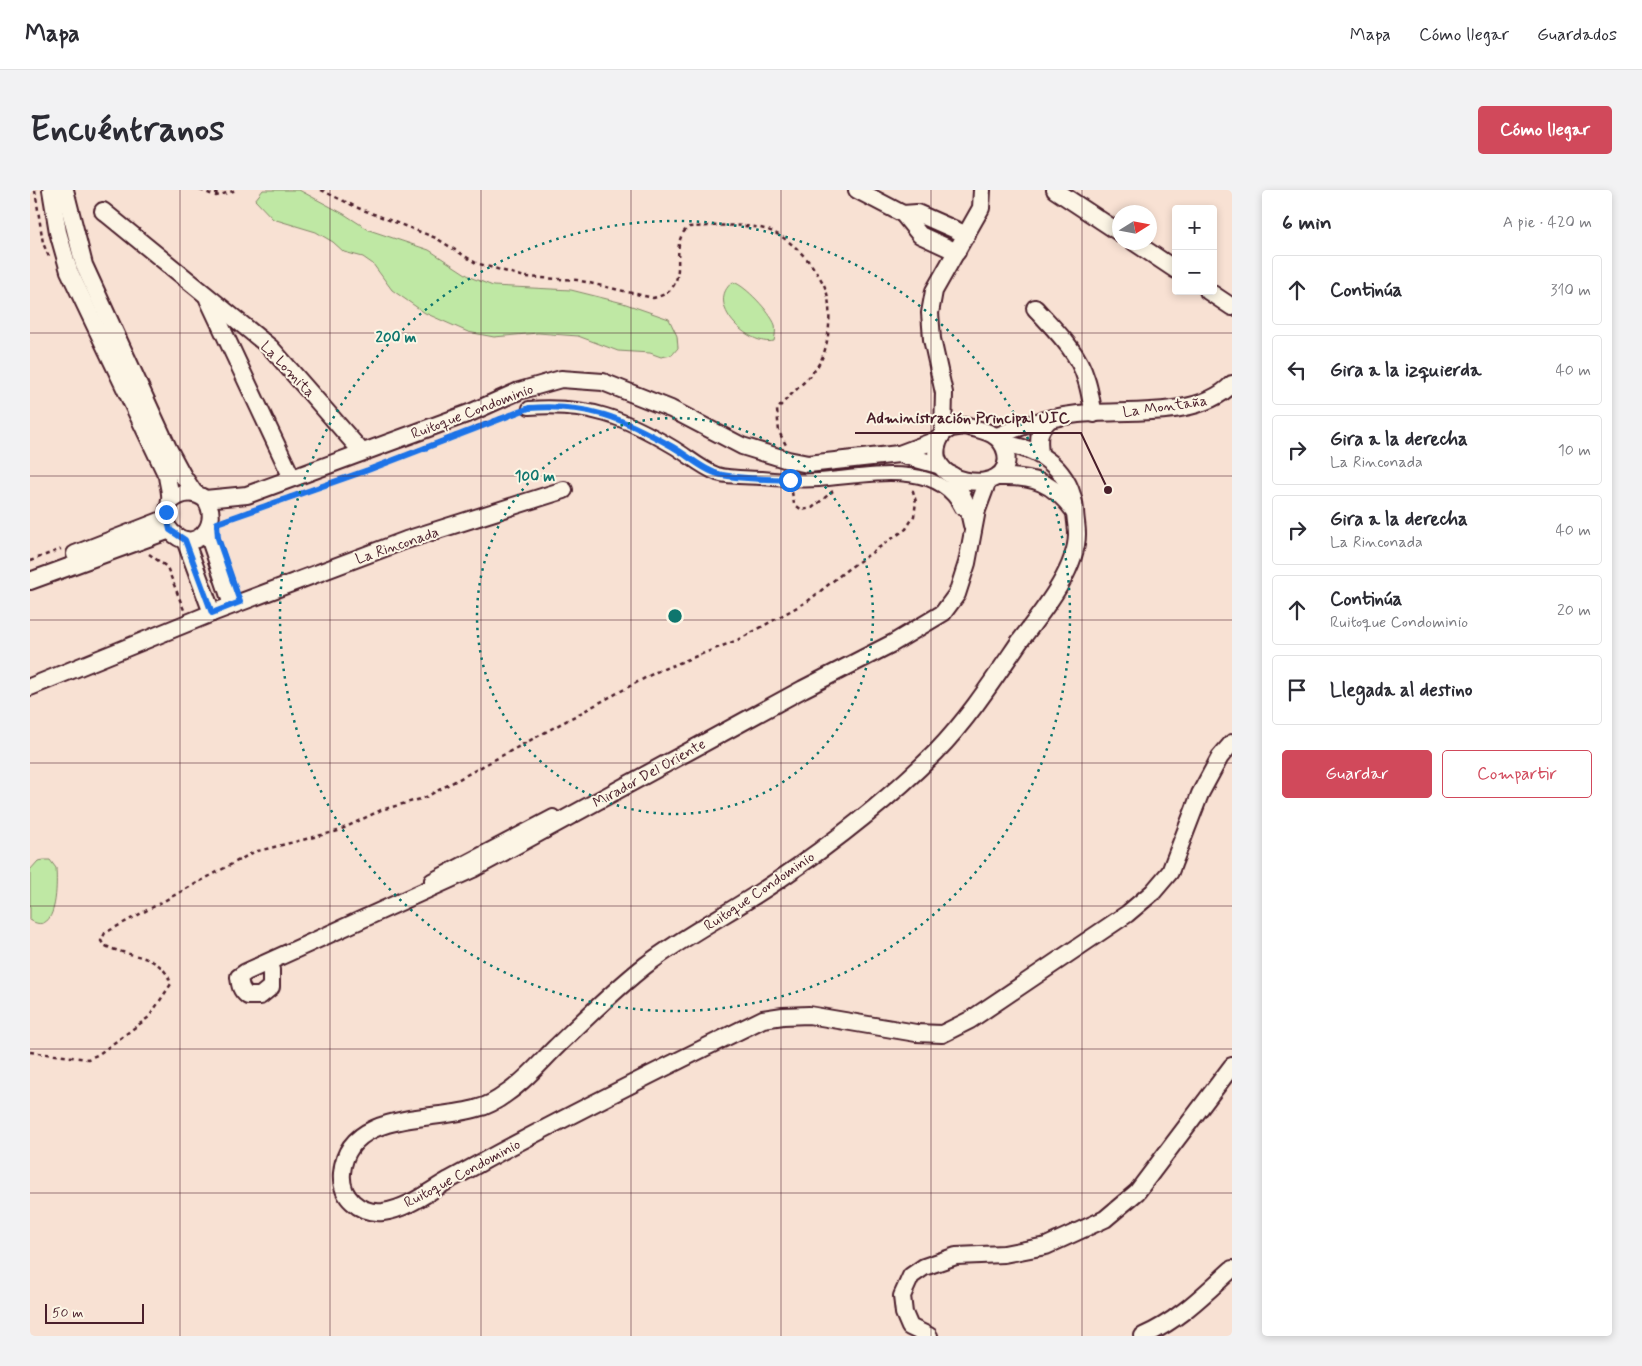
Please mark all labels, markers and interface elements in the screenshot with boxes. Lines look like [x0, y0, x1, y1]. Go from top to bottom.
text: Mapa [25, 19, 80, 50]
text: Mapa [1350, 23, 1391, 47]
text: Cómo llegar [1419, 23, 1509, 47]
text: Guardados [1537, 23, 1617, 47]
button: Cómo llegar [1478, 106, 1612, 154]
text: Encuéntranos [30, 107, 225, 153]
north arrow [1112, 205, 1157, 250]
map controls [1172, 205, 1217, 295]
button: + [1172, 205, 1217, 250]
text: 6 min [1282, 209, 1332, 237]
text: A pie · 420 m [1503, 212, 1592, 233]
button: − [1172, 250, 1217, 295]
icon: ahead [1283, 276, 1311, 304]
text: Continúa [1330, 278, 1402, 303]
text: 310 m [1550, 280, 1591, 301]
text: 200 m [376, 328, 417, 348]
street label: La Lomita [255, 337, 319, 402]
icon: left [1283, 356, 1311, 384]
text: Gira a la izquierda [1330, 358, 1481, 383]
text: 40 m [1555, 360, 1591, 381]
street label: Ruitoque Condominio [408, 379, 536, 444]
street label: La Montaña [1121, 391, 1209, 423]
callout: Administración Principal UIC [855, 402, 1081, 433]
text: Administración Principal UIC [866, 408, 1070, 429]
text: Gira a la derecha [1330, 427, 1468, 452]
icon: right [1283, 436, 1311, 464]
text: 10 m [1558, 440, 1591, 461]
text: La Rinconada [1330, 452, 1423, 473]
text: 100 m [515, 467, 555, 487]
route start [779, 469, 802, 492]
route end [155, 501, 178, 524]
text: Gira a la derecha [1330, 507, 1468, 532]
icon: right [1283, 516, 1311, 544]
text: 40 m [1555, 520, 1591, 541]
street label: La Rinconada [353, 522, 442, 570]
text: La Rinconada [1330, 532, 1423, 553]
text: Continúa [1330, 587, 1402, 612]
icon: ahead [1283, 596, 1311, 624]
text: 20 m [1557, 600, 1591, 621]
centre of rings [666, 607, 684, 625]
text: Ruitoque Condominio [1330, 612, 1468, 633]
icon: arrive [1283, 676, 1311, 704]
text: Llegada al destino [1330, 678, 1472, 703]
street label: Mirador Del Oriente [589, 734, 710, 813]
button: Guardar [1282, 750, 1432, 798]
button: Compartir [1442, 750, 1592, 798]
street label: Ruitoque Condominio [700, 847, 819, 936]
street label: Ruitoque Condominio [401, 1135, 524, 1213]
scale bar [45, 1301, 144, 1324]
text: 50 m [52, 1304, 83, 1322]

